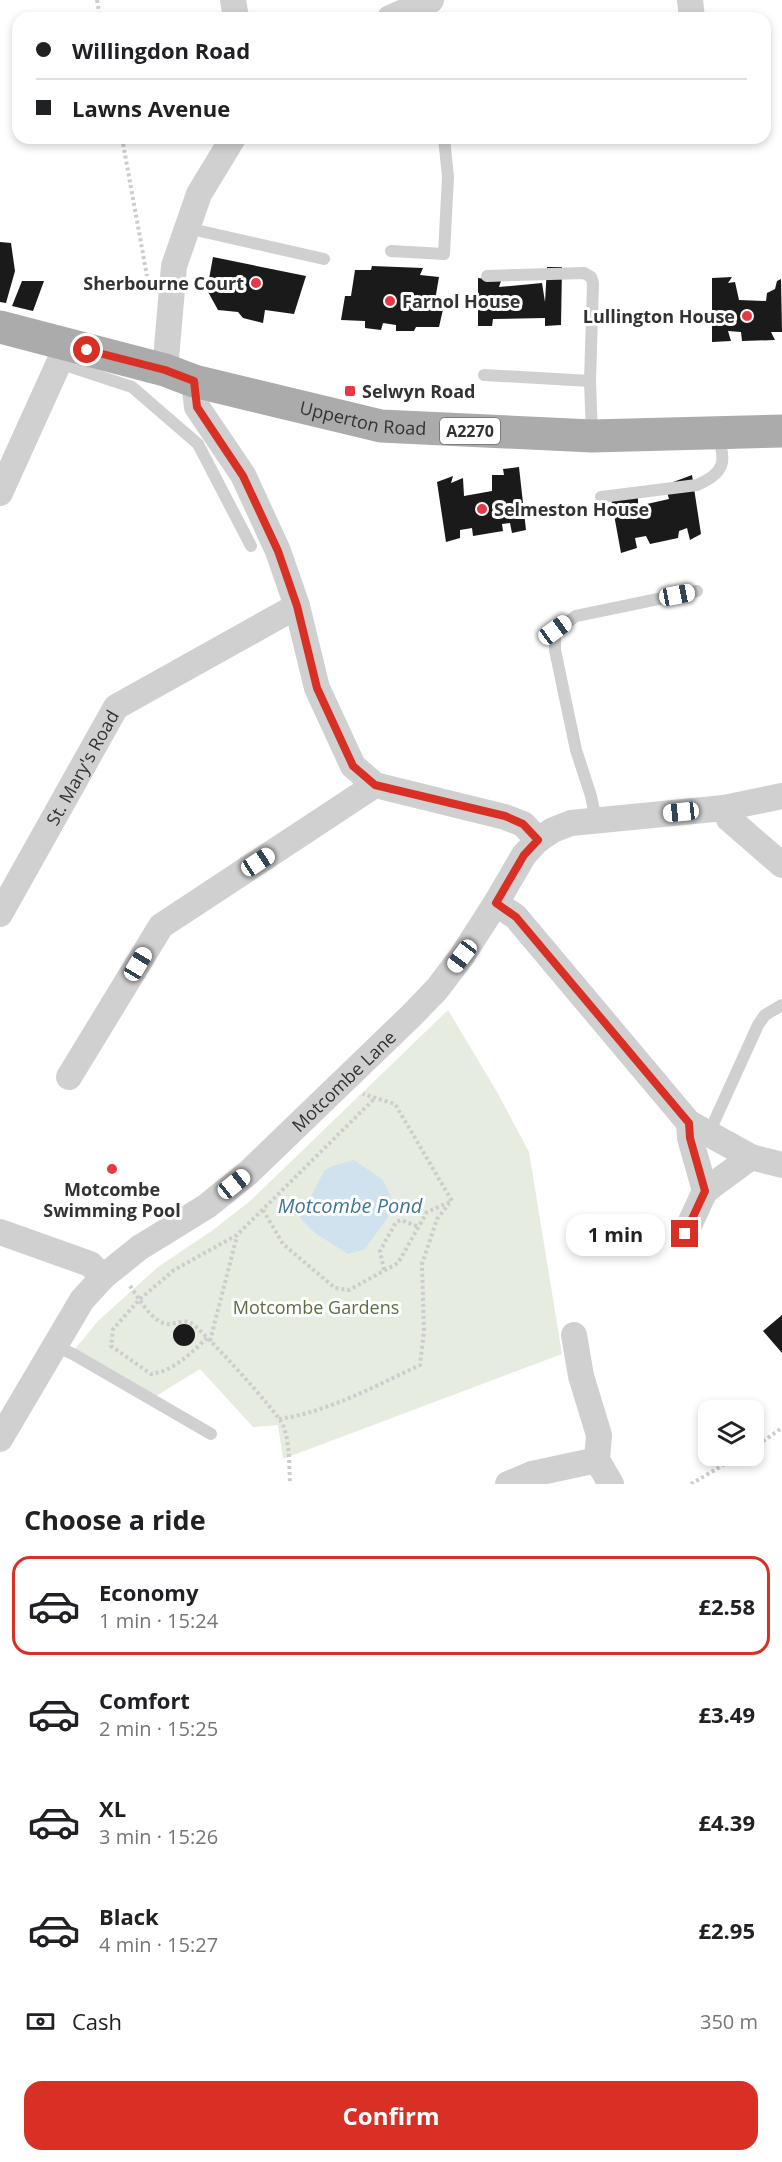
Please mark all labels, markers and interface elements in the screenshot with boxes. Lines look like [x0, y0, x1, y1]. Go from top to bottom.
text: Willingdon Road [72, 35, 250, 65]
text: Lawns Avenue [72, 93, 230, 123]
place label: Sherbourne Court [83, 271, 244, 295]
marker: Sherbourne Court [249, 276, 263, 290]
place label: Farnol House [402, 289, 520, 313]
marker: Farnol House [383, 294, 397, 308]
place label: Lullington House [583, 304, 735, 328]
marker: Lullington House [740, 309, 754, 323]
route start [73, 336, 100, 363]
place label: Selwyn Road [362, 379, 475, 403]
marker: Selwyn Road [343, 384, 357, 398]
street label: Upperton Road [297, 395, 427, 440]
road number: A2270 [440, 418, 500, 444]
place label: Selmeston House [494, 497, 649, 521]
marker: Selmeston House [475, 502, 489, 516]
car [658, 583, 696, 607]
car [535, 612, 575, 648]
street label: St. Mary's Road [40, 706, 124, 829]
car [662, 801, 700, 823]
car [238, 845, 278, 879]
car [444, 936, 480, 976]
car [121, 944, 155, 984]
street label: Motcombe Lane [286, 1025, 401, 1137]
marker: Motcombe Swimming Pool [105, 1162, 119, 1176]
car [214, 1166, 254, 1202]
place label: Motcombe Swimming Pool [43, 1177, 181, 1222]
water label: Motcombe Pond [278, 1192, 423, 1219]
callout: 1 min [565, 1213, 664, 1255]
route end [671, 1220, 698, 1247]
text: 1 min [588, 1221, 643, 1248]
park label: Motcombe Gardens [233, 1295, 399, 1319]
map controls [698, 1400, 764, 1466]
button: layers [698, 1400, 764, 1466]
text: Choose a ride [24, 1501, 206, 1538]
text: Economy [99, 1577, 198, 1607]
icon: car [27, 1579, 81, 1633]
text: £2.58 [698, 1591, 755, 1621]
text: 1 min · 15:24 [99, 1607, 218, 1634]
text: Comfort [99, 1685, 190, 1715]
icon: car [27, 1687, 81, 1741]
text: £3.49 [698, 1699, 755, 1729]
text: 2 min · 15:25 [99, 1715, 218, 1742]
text: XL [99, 1793, 126, 1823]
icon: car [27, 1795, 81, 1849]
text: £4.39 [698, 1807, 755, 1837]
text: 3 min · 15:26 [99, 1823, 218, 1850]
text: Black [99, 1901, 159, 1931]
icon: car [27, 1903, 81, 1957]
text: £2.95 [698, 1915, 755, 1945]
text: 4 min · 15:27 [99, 1931, 218, 1958]
icon: cash [24, 2005, 57, 2038]
text: Cash [72, 2006, 122, 2036]
text: 350 m [700, 2008, 758, 2035]
button: Confirm [24, 2081, 758, 2150]

